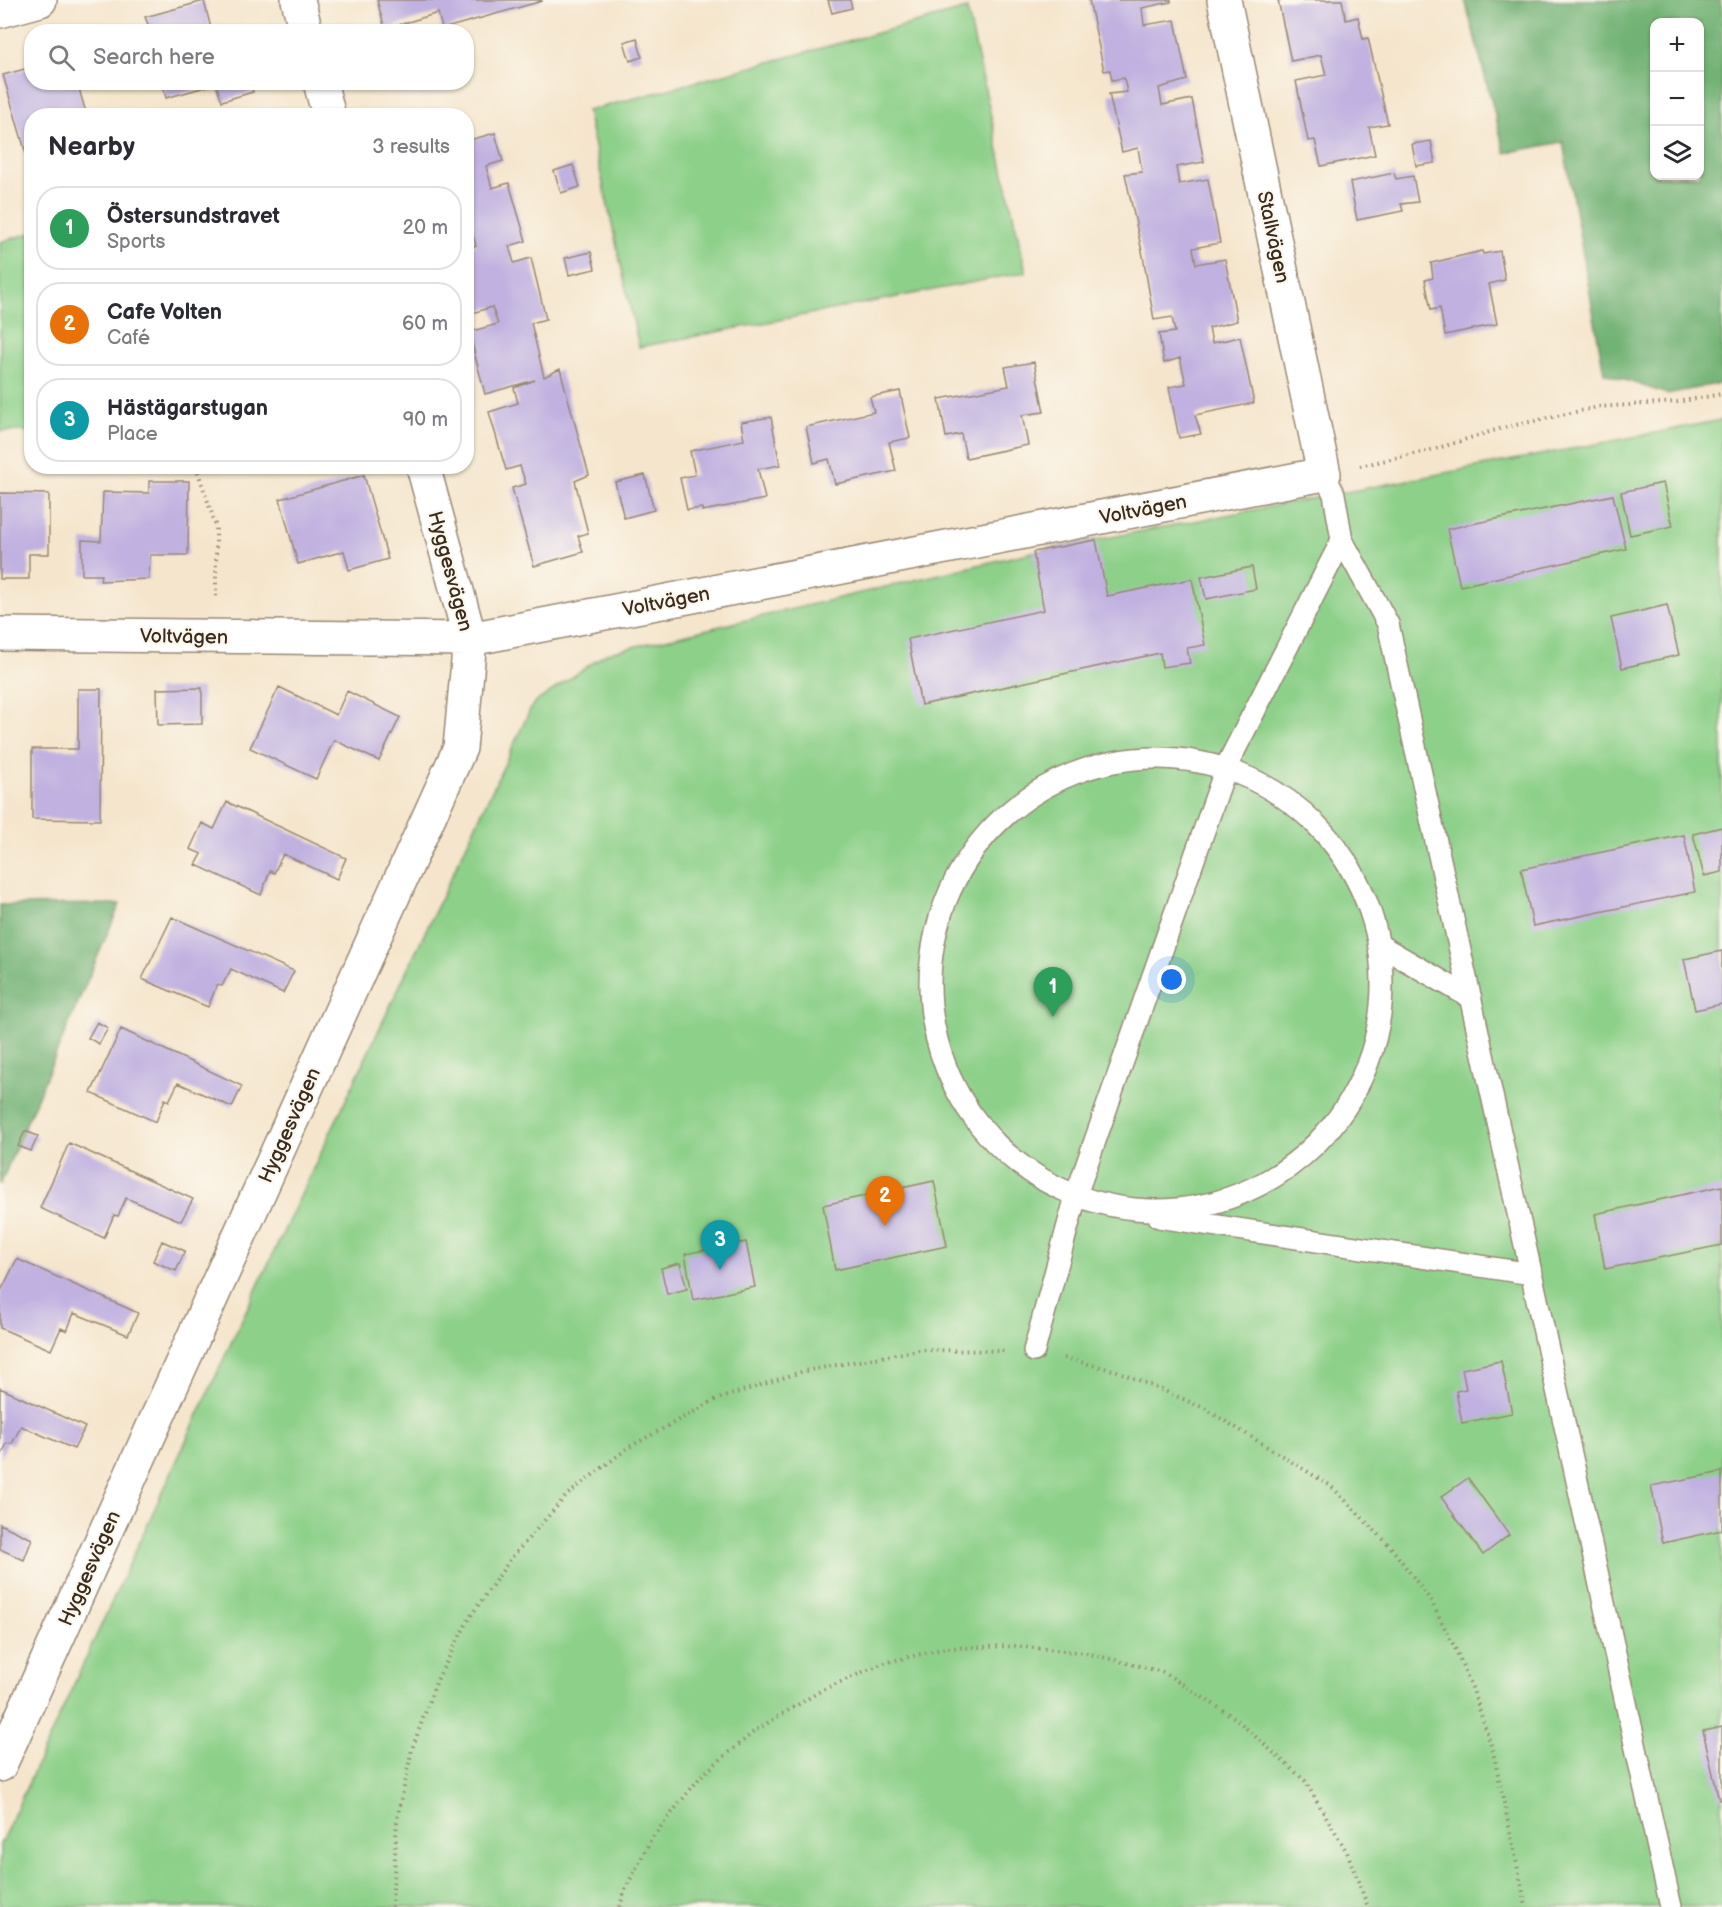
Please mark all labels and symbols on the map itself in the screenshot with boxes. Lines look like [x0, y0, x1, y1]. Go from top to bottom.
street label: Stallvägen [1252, 189, 1294, 285]
street label: Voltvägen [1098, 490, 1189, 530]
street label: Hyggesvägen [422, 509, 478, 634]
street label: Voltvägen [621, 582, 712, 622]
street label: Voltvägen [140, 624, 228, 650]
your location [1157, 965, 1186, 994]
pin: 1 [1034, 968, 1072, 1017]
street label: Hyggesvägen [254, 1064, 326, 1187]
pin: 2 [866, 1176, 904, 1226]
pin: 3 [700, 1220, 740, 1270]
street label: Hyggesvägen [54, 1507, 126, 1630]

